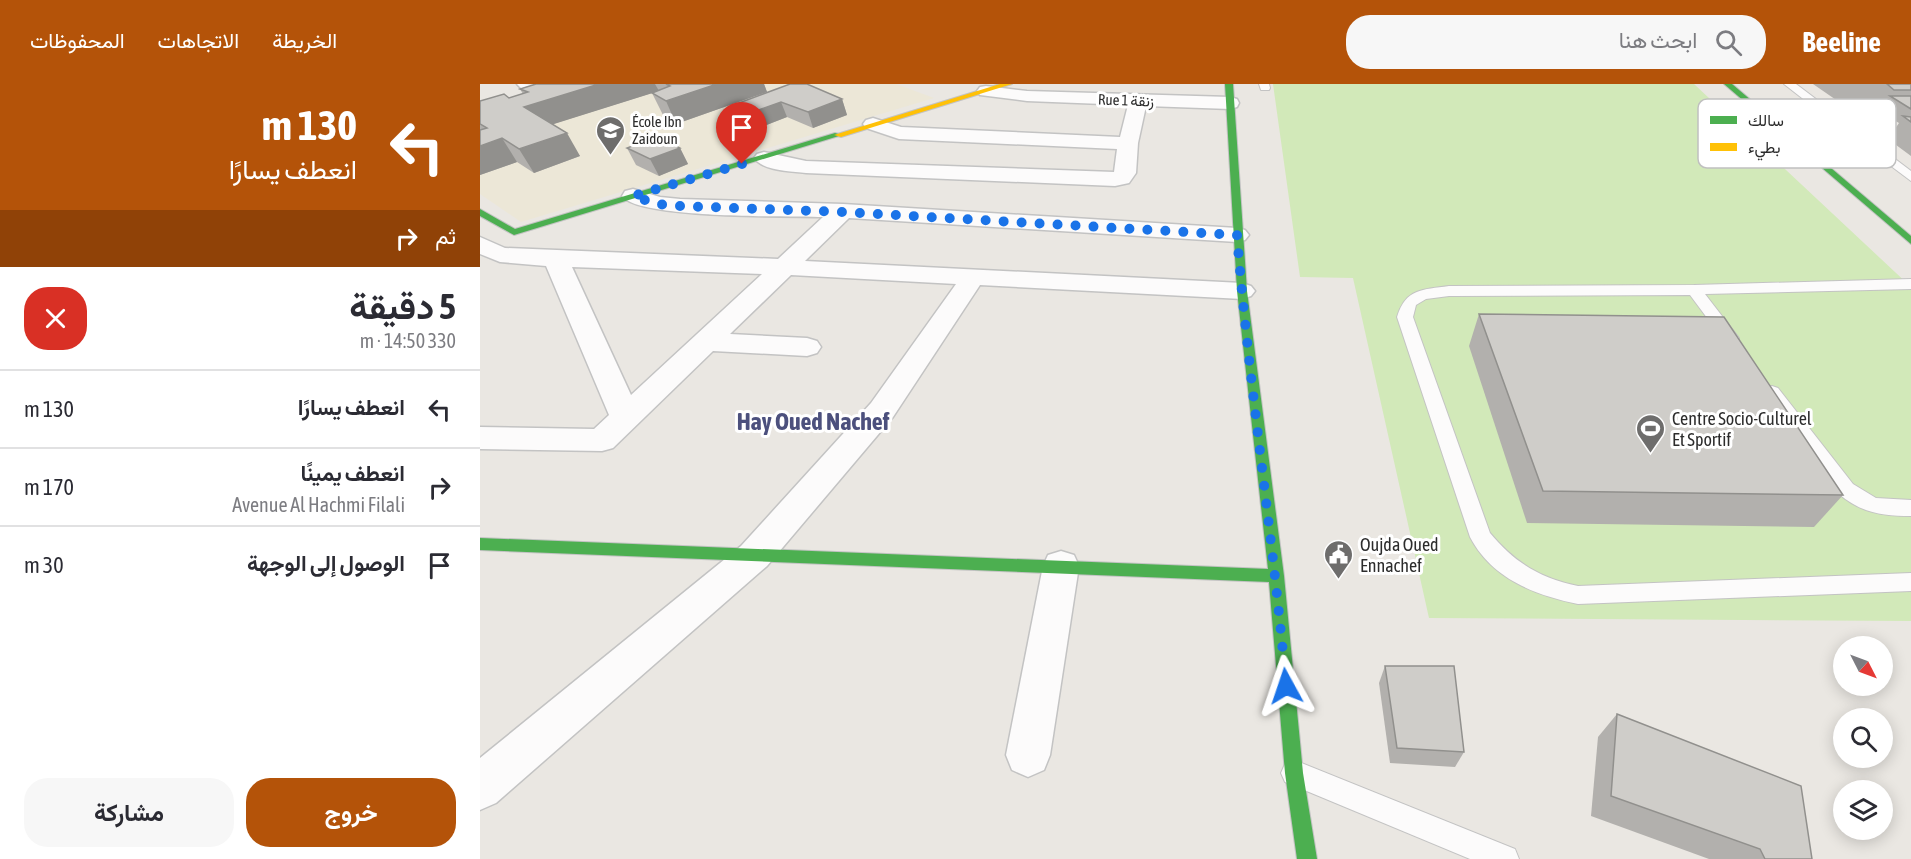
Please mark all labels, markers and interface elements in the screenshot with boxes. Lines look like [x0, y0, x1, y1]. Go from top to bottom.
search box [1346, 15, 1766, 69]
icon: search [1712, 26, 1745, 59]
text: Beeline [1802, 26, 1881, 58]
text: ابحث هنا [1619, 27, 1697, 53]
text: المحفوظات [30, 28, 125, 52]
text: الاتجاهات [158, 28, 239, 52]
text: الخريطة [272, 28, 337, 52]
street label: Rue 1 زنقة [1098, 91, 1154, 110]
legend [1698, 99, 1896, 168]
text: 130 m [262, 101, 357, 149]
pin [716, 102, 767, 164]
icon: left [378, 108, 456, 186]
icon: arrive [725, 111, 758, 144]
text: سالك [1748, 111, 1784, 129]
place label: École Ibn Zaidoun [632, 113, 682, 147]
school or university icon: École Ibn Zaidoun [595, 114, 627, 156]
text: بطيء [1748, 138, 1780, 161]
text: انعطف يسارًا [229, 154, 357, 185]
icon: right [390, 222, 423, 255]
text: ثم [435, 223, 456, 249]
text: 5 دقيقة [349, 285, 456, 327]
button: close [24, 287, 87, 350]
text: 330 m · 14:50 [360, 329, 456, 352]
icon: left [423, 393, 456, 426]
text: انعطف يسارًا [298, 394, 405, 420]
text: 130 m [24, 396, 74, 422]
district label: Hay Oued Nachef [737, 408, 890, 435]
place label: Centre Socio-Culturel Et Sportif [1672, 408, 1812, 450]
sports icon: Centre Socio-Culturel Et Sportif [1635, 412, 1667, 454]
text: انعطف يمينًا [301, 460, 405, 486]
icon: right [423, 471, 456, 504]
text: 170 m [24, 474, 74, 500]
text: Avenue Al Hachmi Filali [232, 493, 405, 516]
place label: Oujda Oued Ennachef [1360, 534, 1439, 576]
public building icon: Oujda Oued Ennachef [1323, 538, 1355, 580]
icon: arrive [423, 549, 456, 582]
text: الوصول إلى الوجهة [247, 550, 405, 576]
text: 30 m [24, 552, 64, 578]
north arrow [1833, 636, 1893, 696]
map controls [1833, 636, 1893, 840]
position arrow [1254, 654, 1318, 718]
button: search [1833, 708, 1893, 768]
button: مشاركة [24, 778, 234, 847]
button: خروج [246, 778, 456, 847]
button: layers [1833, 780, 1893, 840]

